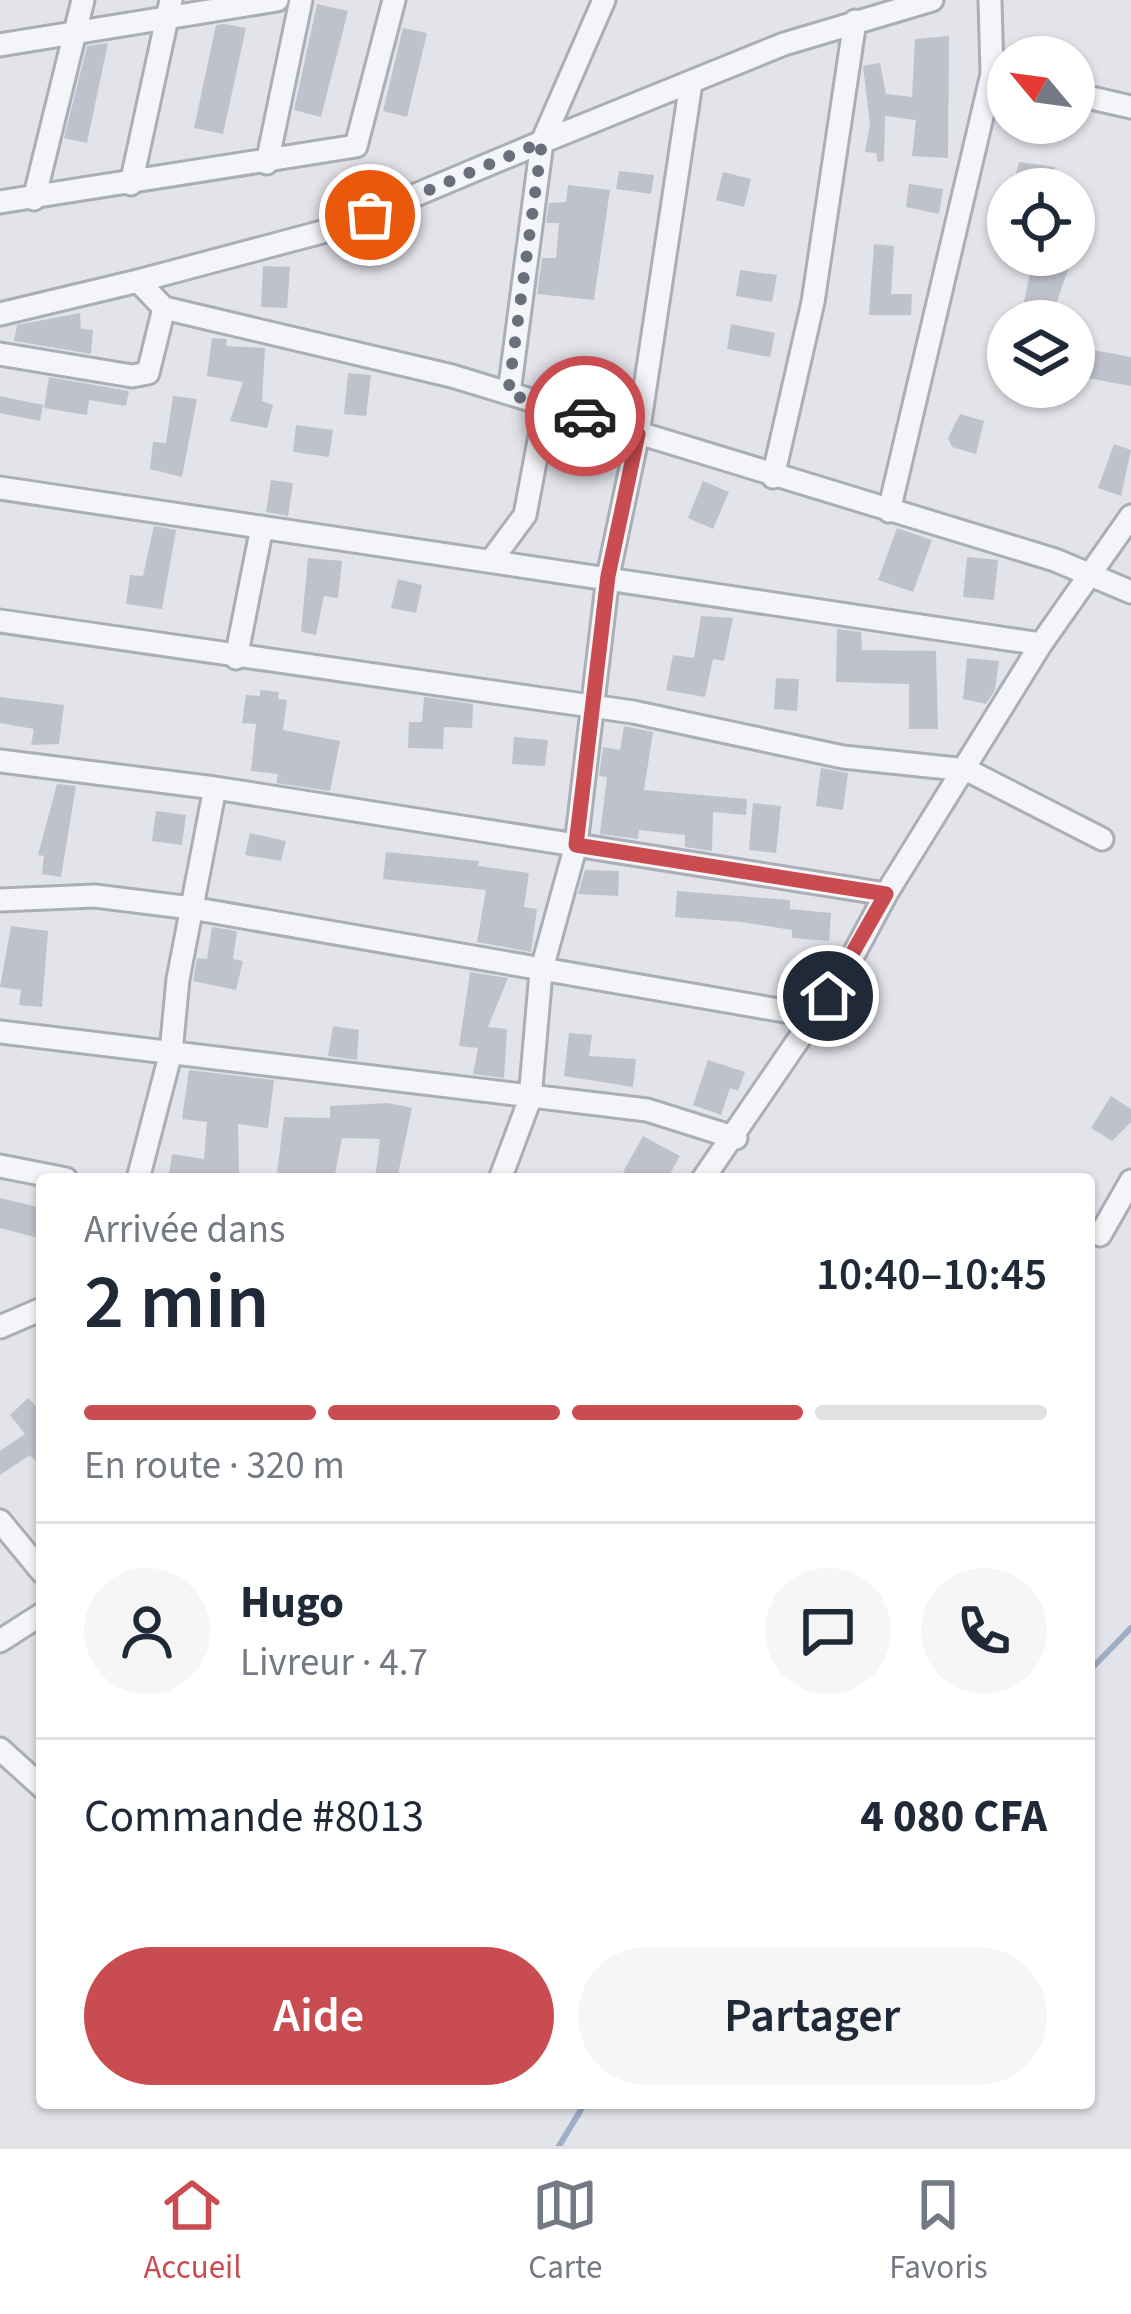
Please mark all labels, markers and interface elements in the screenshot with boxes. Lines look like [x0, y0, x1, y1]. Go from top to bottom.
north arrow [987, 36, 1095, 144]
map controls [987, 36, 1095, 408]
pin [319, 164, 421, 266]
button: locate [987, 168, 1095, 276]
icon: bag [337, 182, 403, 248]
button: layers [987, 300, 1095, 408]
courier [525, 356, 645, 476]
icon: car [552, 383, 618, 449]
pin [777, 945, 879, 1047]
icon: home [795, 963, 861, 1029]
text: Arrivée dans [84, 1202, 285, 1258]
text: 10:40–10:45 [816, 1243, 1047, 1307]
text: 2 min [84, 1247, 269, 1358]
text: En route · 320 m [84, 1438, 345, 1494]
button: person [84, 1568, 210, 1694]
button: chat [765, 1568, 891, 1694]
button: phone [921, 1568, 1047, 1694]
text: Hugo [240, 1571, 344, 1635]
text: Livreur · 4.7 [240, 1635, 428, 1691]
text: Commande #8013 [84, 1785, 424, 1849]
text: 4 080 CFA [860, 1785, 1047, 1849]
button: Aide [84, 1947, 554, 2085]
button: Partager [578, 1947, 1047, 2085]
tab: Accueil [143, 2172, 242, 2291]
tab: Carte [528, 2172, 602, 2291]
tab: Favoris [889, 2172, 988, 2291]

